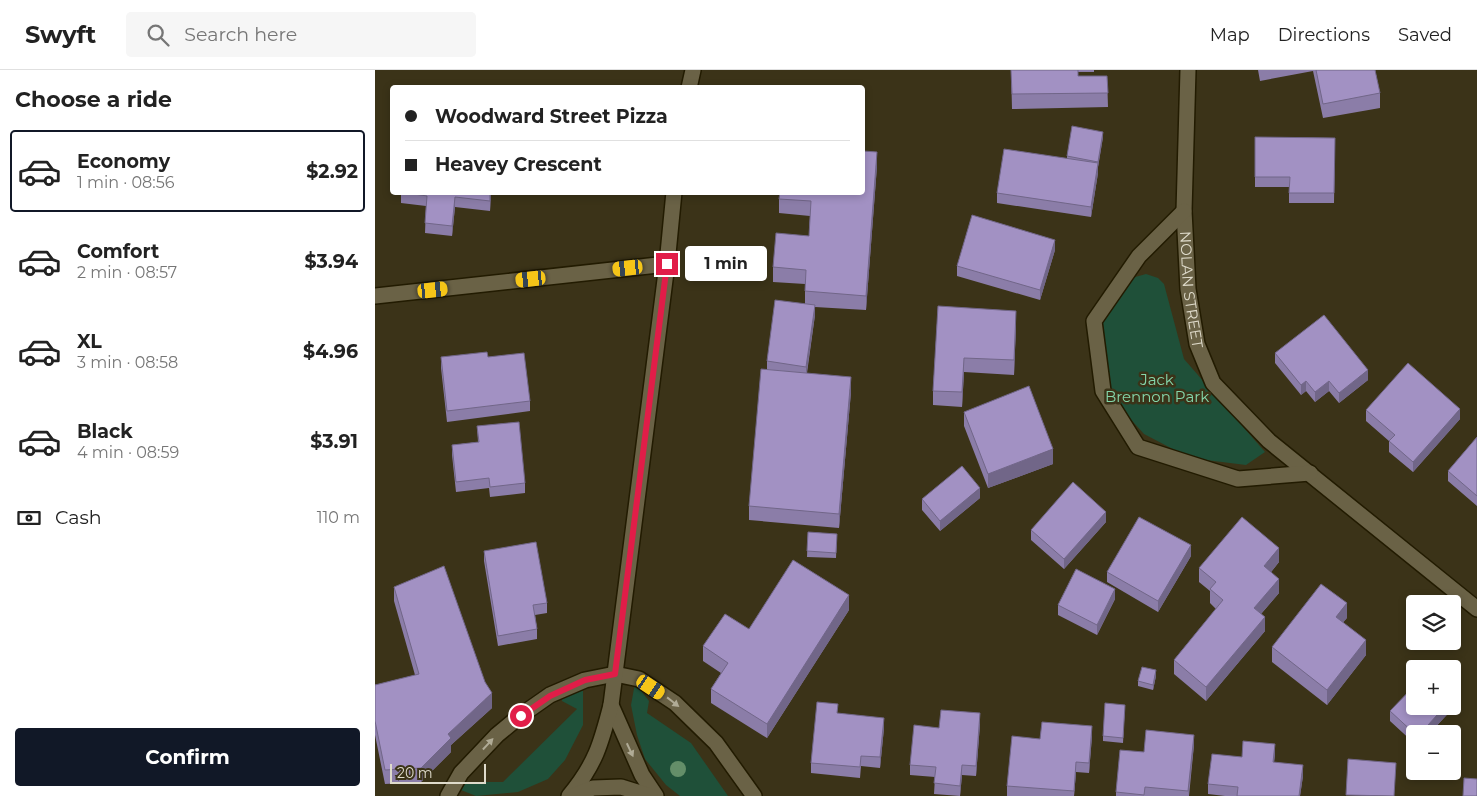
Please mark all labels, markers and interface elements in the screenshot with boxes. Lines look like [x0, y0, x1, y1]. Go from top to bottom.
search box [126, 12, 476, 57]
text: Swyft [25, 20, 96, 49]
icon: search [144, 21, 172, 49]
text: Search here [184, 23, 297, 46]
text: Map [1210, 24, 1250, 46]
text: Directions [1278, 24, 1370, 46]
text: Saved [1398, 24, 1452, 46]
text: Choose a ride [15, 86, 172, 113]
text: Woodward Street Pizza [435, 105, 668, 128]
icon: car [17, 149, 62, 194]
text: Economy [77, 150, 170, 173]
text: Heavey Crescent [435, 153, 602, 176]
text: $2.92 [306, 160, 358, 183]
text: 1 min · 08:56 [77, 173, 174, 192]
street label: NOLAN STREET [1176, 230, 1208, 350]
icon: car [17, 239, 62, 284]
text: Comfort [77, 240, 159, 263]
callout: 1 min [685, 246, 767, 282]
text: $3.94 [305, 250, 358, 273]
route end [656, 253, 678, 275]
text: 1 min [704, 254, 748, 273]
car [612, 259, 643, 277]
text: 2 min · 08:57 [77, 263, 177, 282]
car [515, 270, 546, 288]
car [417, 281, 448, 299]
icon: car [17, 329, 62, 374]
text: XL [77, 330, 102, 353]
text: $4.96 [303, 340, 358, 363]
text: 3 min · 08:58 [77, 353, 178, 372]
park label: Jack Brennon Park [1105, 370, 1209, 406]
icon: car [17, 419, 62, 464]
text: Black [77, 420, 133, 443]
text: $3.91 [310, 430, 358, 453]
text: 4 min · 08:59 [77, 443, 179, 462]
icon: cash [15, 504, 43, 532]
text: Cash [55, 506, 102, 529]
text: 110 m [317, 508, 360, 527]
map controls [1406, 595, 1461, 780]
button: layers [1406, 595, 1461, 650]
button: + [1406, 660, 1461, 715]
car [634, 672, 667, 702]
one-way arrow [666, 697, 679, 708]
route start [510, 705, 532, 727]
button: − [1406, 725, 1461, 780]
button: Confirm [15, 728, 360, 786]
one-way arrow [482, 738, 494, 750]
one-way arrow [626, 743, 634, 757]
scale bar [390, 761, 486, 784]
text: 20 m [397, 764, 433, 782]

